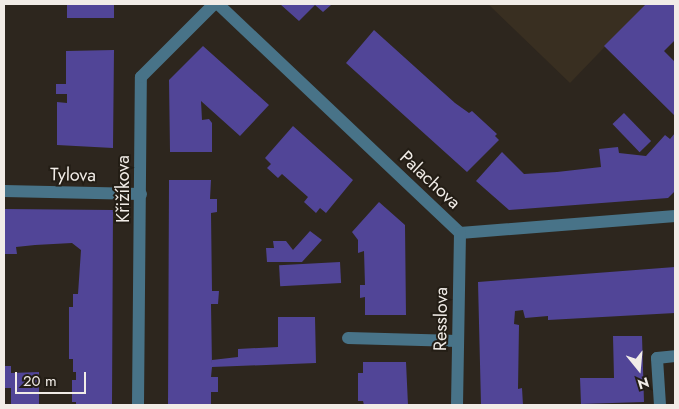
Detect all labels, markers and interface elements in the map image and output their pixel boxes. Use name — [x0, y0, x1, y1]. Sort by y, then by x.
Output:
street label: Palachova — [395, 147, 465, 213]
street label: Křižíkova — [112, 155, 134, 223]
street label: Tylova — [50, 164, 96, 186]
street label: Resslova — [430, 287, 452, 351]
north arrow — [614, 344, 664, 394]
scale bar — [18, 362, 89, 394]
text: 20 m — [23, 370, 57, 392]
text: N — [635, 372, 652, 395]

